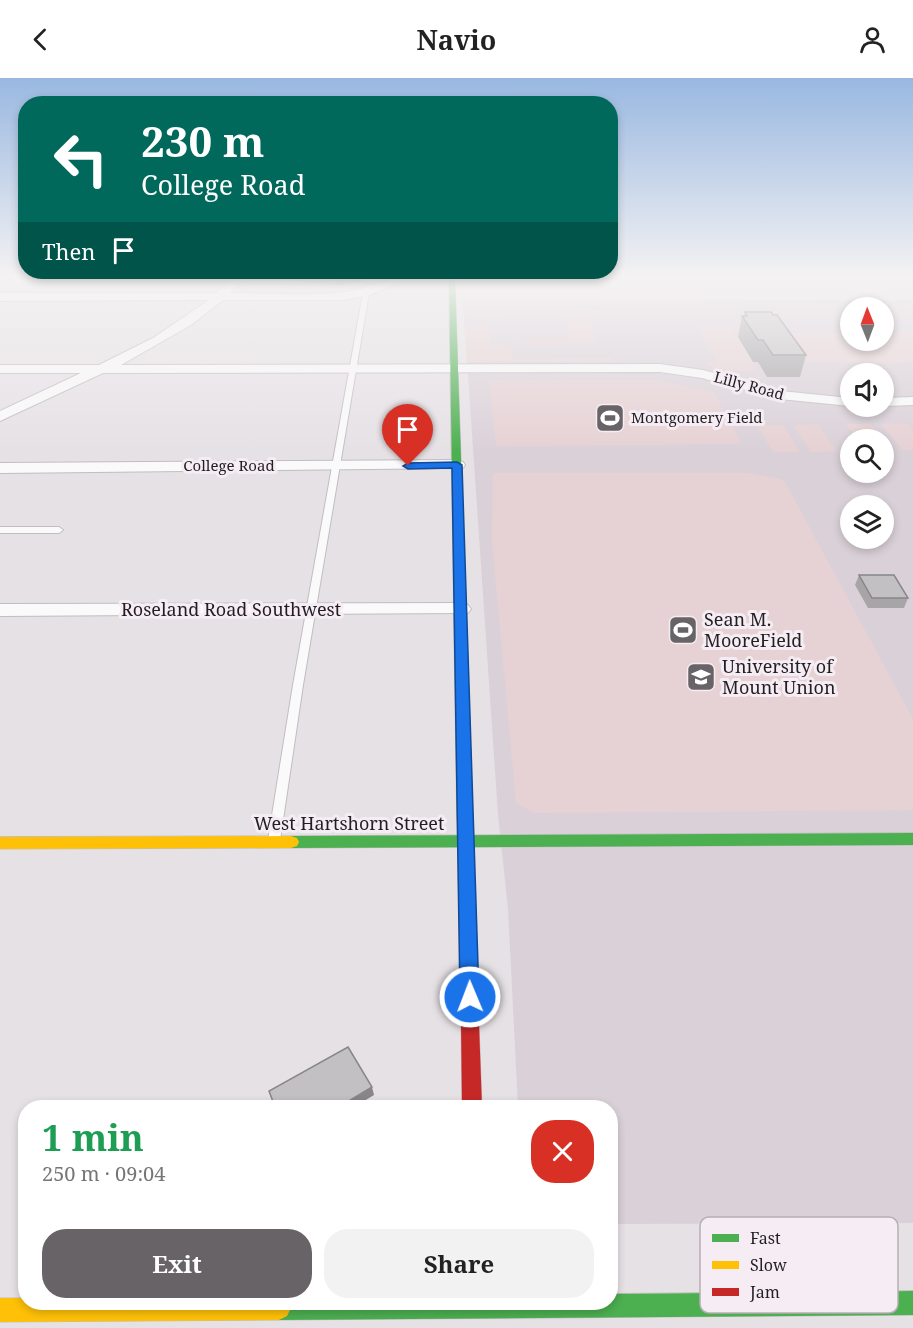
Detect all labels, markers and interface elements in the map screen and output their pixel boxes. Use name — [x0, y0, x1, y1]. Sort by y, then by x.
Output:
text: Navio — [417, 21, 496, 58]
icon: back — [24, 23, 57, 56]
icon: person — [856, 23, 889, 56]
text: 230 m — [141, 112, 265, 169]
icon: left — [42, 120, 120, 198]
text: College Road — [141, 166, 305, 203]
icon: arrive — [107, 234, 140, 267]
text: Then — [42, 236, 95, 266]
north arrow — [840, 297, 894, 351]
map controls — [840, 297, 894, 549]
button: sound — [840, 363, 894, 417]
street label: Lilly Road — [712, 366, 787, 404]
sports icon: Montgomery Field — [594, 402, 626, 434]
pin — [382, 404, 433, 466]
place label: Montgomery Field — [631, 407, 763, 427]
icon: arrive — [391, 413, 424, 446]
button: search — [840, 429, 894, 483]
street label: College Road — [183, 455, 275, 475]
button: layers — [840, 495, 894, 549]
street label: Roseland Road Southwest — [121, 597, 341, 621]
place label: Sean M. MooreField — [704, 607, 802, 652]
sports icon: Sean M. MooreField — [667, 614, 699, 646]
place label: University of Mount Union — [722, 654, 836, 699]
school or university icon: University of Mount Union — [685, 661, 717, 693]
street label: West Hartshorn Street — [254, 811, 444, 835]
position arrow — [438, 965, 502, 1029]
text: 1 min — [42, 1113, 144, 1162]
button: close — [531, 1120, 594, 1183]
text: 250 m · 09:04 — [42, 1160, 165, 1187]
legend — [700, 1217, 898, 1313]
text: Fast — [750, 1227, 781, 1249]
button: Exit — [42, 1229, 312, 1298]
button: Share — [324, 1229, 594, 1298]
text: Slow — [750, 1254, 787, 1276]
text: Jam — [749, 1281, 780, 1303]

